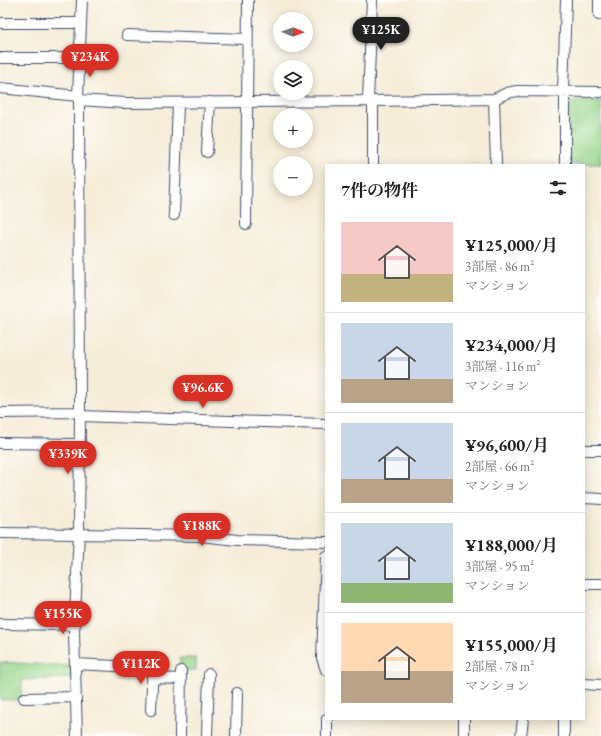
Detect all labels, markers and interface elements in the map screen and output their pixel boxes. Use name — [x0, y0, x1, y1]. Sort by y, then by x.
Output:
north arrow — [273, 12, 313, 52]
map controls — [273, 12, 313, 196]
pin: ¥125K — [353, 17, 409, 51]
text: ¥125K — [361, 21, 401, 38]
pin: ¥234K — [62, 44, 118, 78]
text: ¥234K — [70, 48, 110, 65]
button: layers — [273, 60, 313, 100]
button: + — [273, 108, 313, 148]
button: − — [273, 156, 313, 196]
icon: filters — [547, 177, 569, 199]
text: 7件の物件 — [341, 179, 418, 201]
text: ¥125,000/月 — [465, 234, 558, 256]
icon: home — [373, 238, 421, 286]
text: 3部屋 · 86 m² — [465, 258, 534, 275]
text: マンション — [465, 277, 529, 294]
text: ¥234,000/月 — [465, 334, 558, 356]
icon: home — [373, 339, 421, 387]
text: 3部屋 · 116 m² — [465, 358, 540, 375]
pin: ¥96.6K — [170, 375, 236, 409]
text: マンション — [465, 377, 529, 394]
text: ¥96.6K — [182, 379, 224, 396]
text: ¥96,600/月 — [465, 434, 549, 456]
icon: home — [373, 439, 421, 487]
pin: ¥339K — [40, 441, 96, 475]
text: ¥339K — [48, 445, 88, 462]
text: 2部屋 · 66 m² — [465, 458, 534, 475]
text: マンション — [465, 477, 529, 494]
pin: ¥188K — [174, 513, 230, 547]
text: ¥188K — [182, 517, 222, 534]
text: ¥188,000/月 — [465, 534, 558, 556]
icon: home — [373, 539, 421, 587]
text: 3部屋 · 95 m² — [465, 558, 534, 575]
text: マンション — [465, 577, 529, 594]
pin: ¥155K — [35, 601, 91, 635]
text: ¥155K — [43, 605, 83, 622]
text: ¥155,000/月 — [465, 634, 558, 656]
icon: home — [373, 639, 421, 687]
pin: ¥112K — [113, 651, 169, 685]
text: ¥112K — [121, 655, 161, 672]
text: 2部屋 · 78 m² — [465, 658, 534, 675]
text: マンション — [465, 677, 529, 694]

